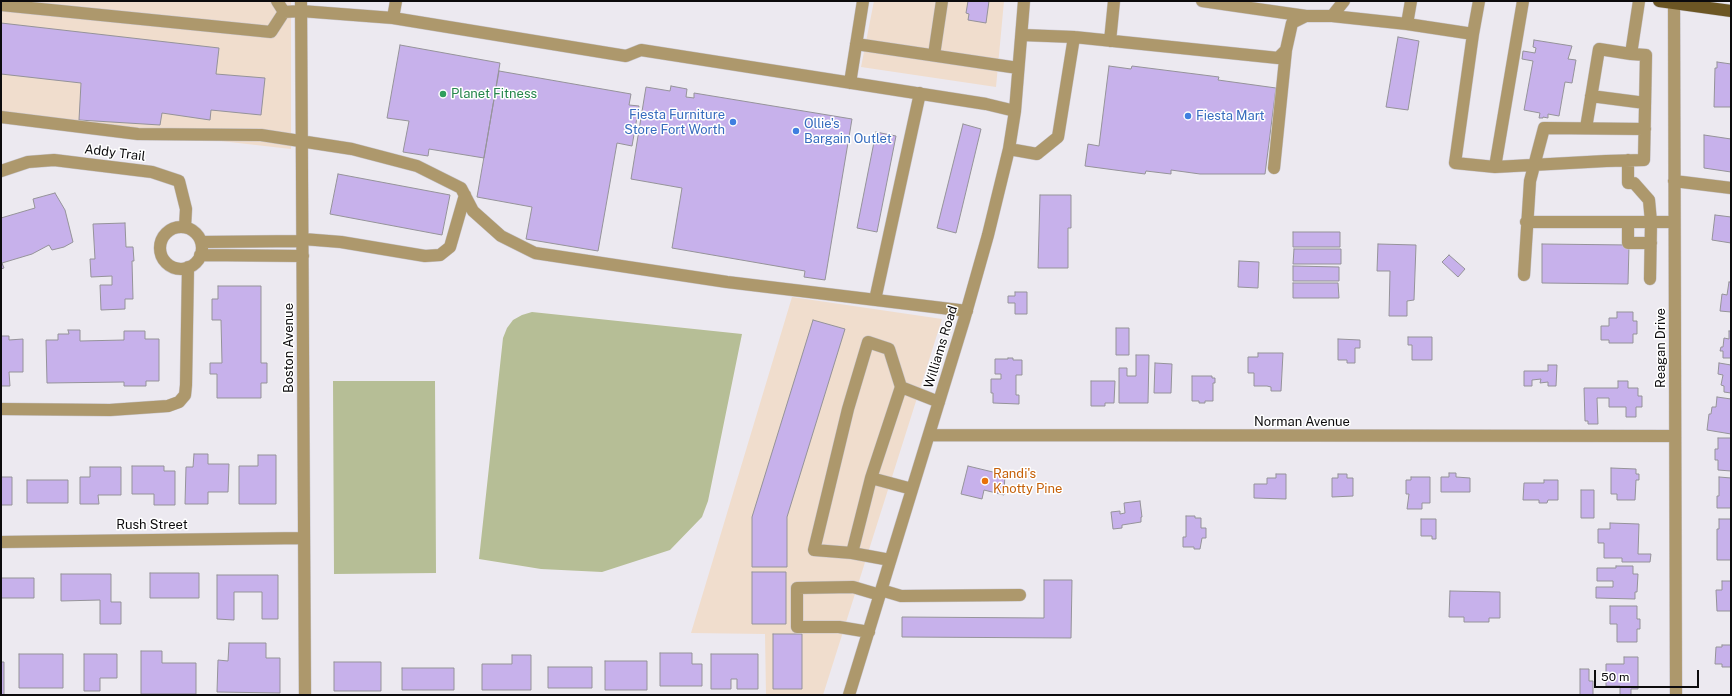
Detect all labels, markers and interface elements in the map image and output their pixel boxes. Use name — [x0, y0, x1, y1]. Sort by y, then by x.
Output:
place label: Planet Fitness — [451, 86, 537, 102]
marker: Planet Fitness — [438, 89, 448, 99]
place label: Fiesta Furniture Store Fort Worth — [624, 107, 725, 138]
place label: Fiesta Mart — [1196, 108, 1265, 124]
marker: Fiesta Mart — [1183, 111, 1193, 121]
place label: Ollie's Bargain Outlet — [804, 116, 892, 147]
marker: Fiesta Furniture Store Fort Worth — [728, 117, 738, 127]
marker: Ollie's Bargain Outlet — [791, 126, 801, 136]
street label: Addy Trail — [84, 142, 146, 164]
street label: Boston Avenue — [281, 303, 297, 393]
street label: Williams Road — [921, 304, 961, 390]
street label: Reagan Drive — [1653, 308, 1669, 388]
street label: Norman Avenue — [1254, 414, 1350, 430]
place label: Randi's Knotty Pine — [993, 466, 1062, 497]
marker: Randi's Knotty Pine — [980, 476, 990, 486]
street label: Rush Street — [116, 517, 188, 533]
scale bar — [1596, 662, 1701, 688]
text: 50 m — [1601, 670, 1629, 684]

